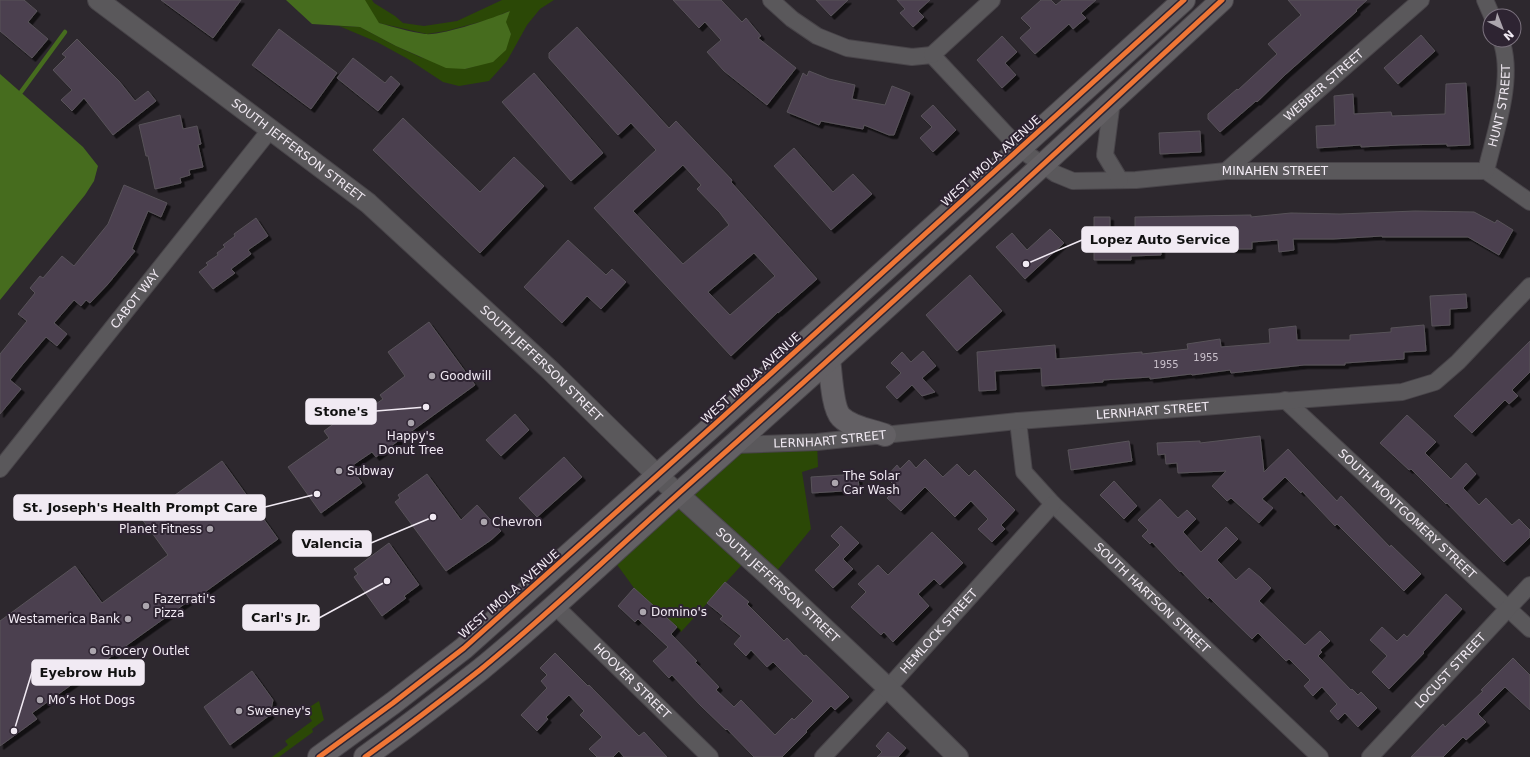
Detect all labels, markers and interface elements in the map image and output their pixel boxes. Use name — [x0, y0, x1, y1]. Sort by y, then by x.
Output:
north arrow — [1482, 8, 1522, 48]
text: N — [1501, 27, 1516, 43]
street label: WEBBER STREET — [1281, 46, 1367, 124]
street label: HUNT STREET — [1485, 63, 1513, 149]
street label: SOUTH JEFFERSON STREET — [229, 96, 368, 205]
street label: WEST IMOLA AVENUE — [938, 113, 1044, 209]
street label: MINAHEN STREET — [1222, 164, 1329, 178]
callout: Lopez Auto Service — [1082, 227, 1238, 252]
text: Lopez Auto Service — [1090, 232, 1230, 247]
street label: CABOT WAY — [108, 267, 163, 331]
street label: SOUTH JEFFERSON STREET — [477, 303, 606, 425]
street label: WEST IMOLA AVENUE — [698, 330, 804, 426]
house number: 1955 — [1193, 352, 1219, 363]
house number: 1955 — [1153, 359, 1179, 370]
place label: Goodwill — [440, 369, 491, 383]
marker: Goodwill — [427, 371, 437, 381]
callout: Stone's — [306, 399, 376, 424]
street label: LERNHART STREET — [1095, 400, 1210, 422]
text: Stone's — [314, 404, 368, 419]
marker: Happy's Donut Tree — [406, 418, 416, 428]
street label: LERNHART STREET — [773, 428, 888, 451]
place label: Happy's Donut Tree — [378, 429, 444, 457]
street label: SOUTH MONTGOMERY STREET — [1335, 446, 1479, 582]
place label: Subway — [347, 464, 394, 478]
marker: Subway — [334, 466, 344, 476]
place label: The Solar Car Wash — [842, 469, 900, 497]
marker: The Solar Car Wash — [830, 478, 840, 488]
callout: St. Joseph's Health Prompt Care — [14, 495, 265, 520]
text: St. Joseph's Health Prompt Care — [22, 500, 258, 515]
place label: Chevron — [492, 515, 542, 529]
marker: Chevron — [479, 517, 489, 527]
place label: Planet Fitness — [119, 522, 202, 536]
marker: Planet Fitness — [205, 524, 215, 534]
street label: SOUTH JEFFERSON STREET — [713, 525, 843, 646]
callout: Valencia — [293, 531, 371, 556]
text: Valencia — [301, 536, 363, 551]
street label: SOUTH HARTSON STREET — [1091, 540, 1213, 656]
street label: WEST IMOLA AVENUE — [456, 546, 562, 642]
street label: HEMLOCK STREET — [897, 586, 981, 676]
place label: Fazerrati's Pizza — [154, 592, 215, 620]
marker: Fazerrati's Pizza — [141, 601, 151, 611]
callout: Carl's Jr. — [243, 605, 319, 630]
place label: Domino's — [651, 605, 707, 619]
marker: Domino's — [638, 607, 648, 617]
text: Carl's Jr. — [251, 610, 311, 625]
place label: Westamerica Bank — [8, 612, 120, 626]
marker: Westamerica Bank — [123, 614, 133, 624]
street label: LOCUST STREET — [1412, 630, 1489, 711]
street label: HOOVER STREET — [591, 641, 674, 722]
place label: Grocery Outlet — [101, 644, 190, 658]
marker: Grocery Outlet — [88, 646, 98, 656]
callout: Eyebrow Hub — [32, 660, 144, 685]
text: Eyebrow Hub — [40, 665, 136, 680]
place label: Mo’s Hot Dogs — [48, 693, 135, 707]
marker: Mo’s Hot Dogs — [35, 695, 45, 705]
place label: Sweeney's — [247, 704, 311, 718]
marker: Sweeney's — [234, 706, 244, 716]

